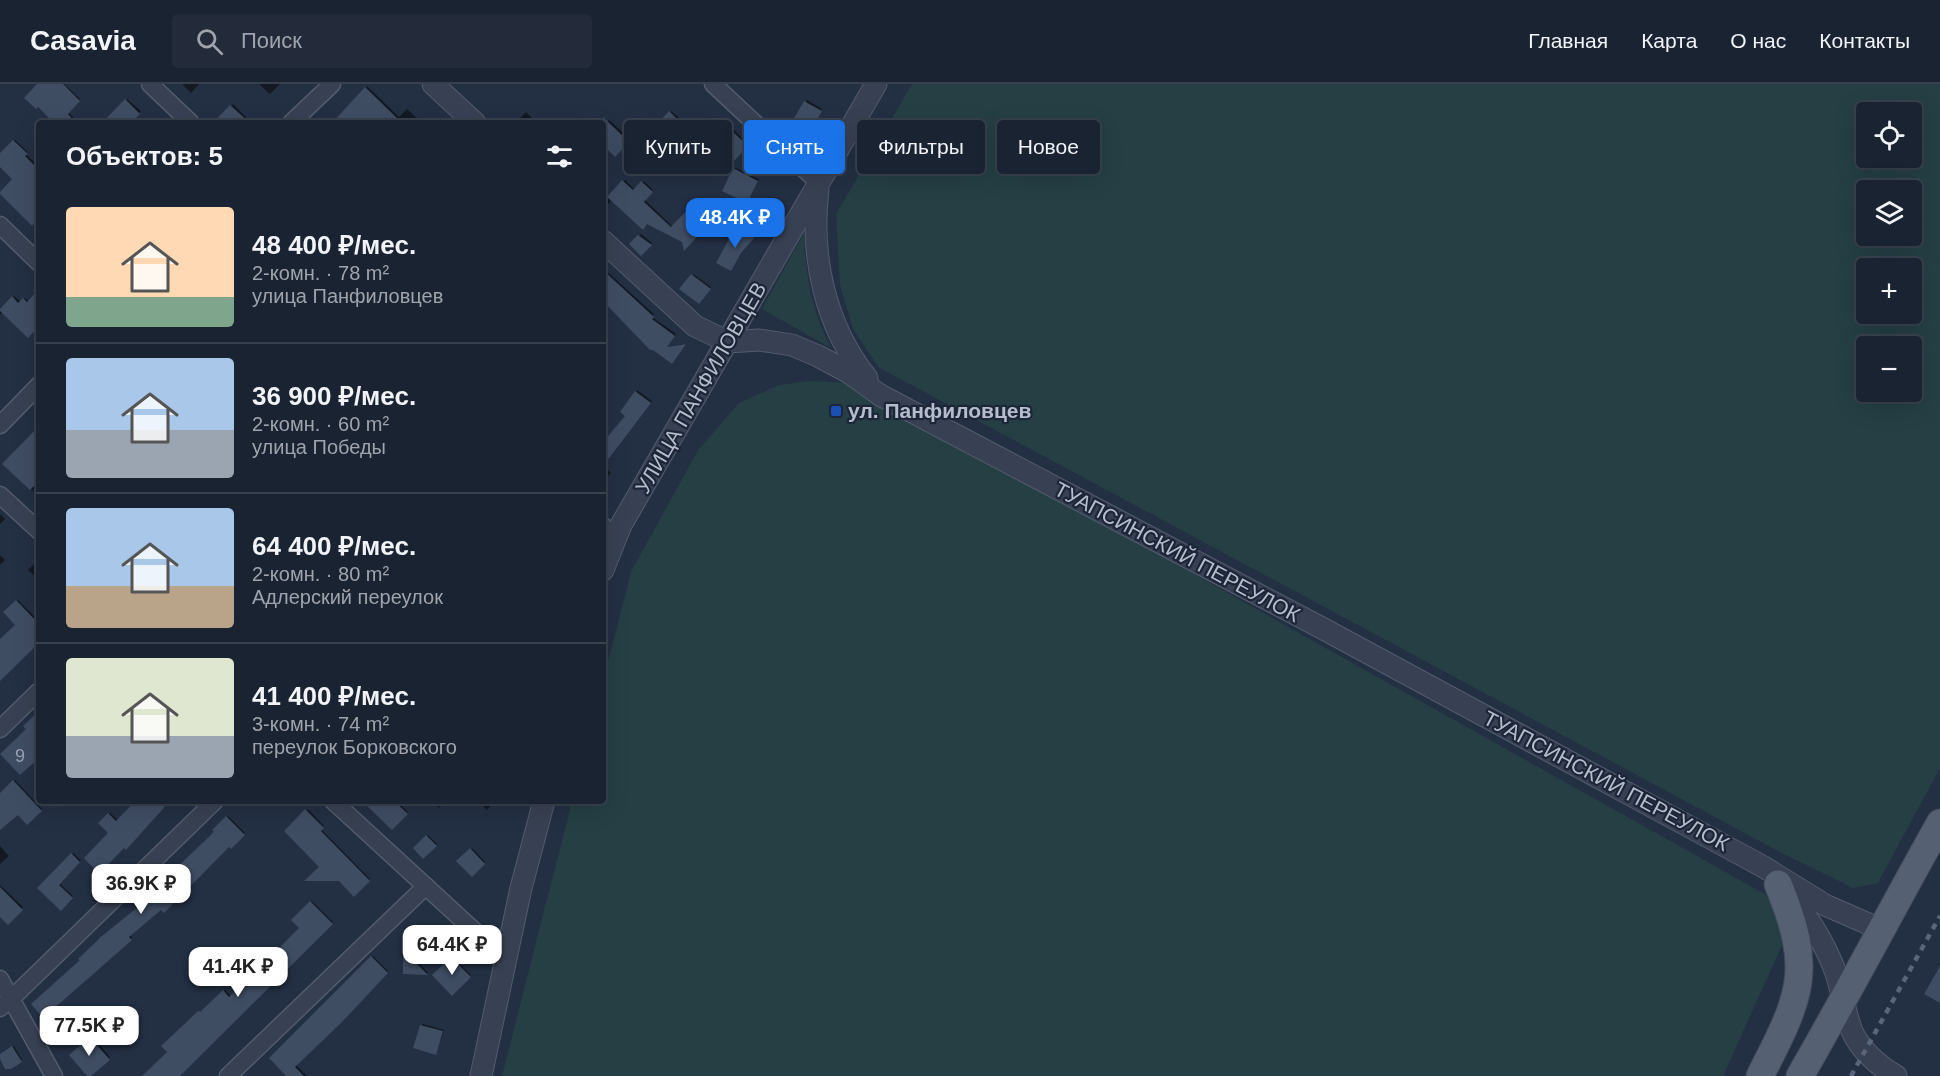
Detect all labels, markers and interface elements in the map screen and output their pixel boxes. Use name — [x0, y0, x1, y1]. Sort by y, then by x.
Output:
search box — [172, 14, 592, 68]
text: Casavia — [30, 25, 136, 56]
icon: search — [193, 25, 226, 58]
text: Поиск — [241, 28, 302, 53]
text: Главная — [1528, 29, 1608, 52]
text: Карта — [1641, 29, 1697, 52]
text: О нас — [1730, 29, 1786, 52]
text: Контакты — [1819, 29, 1910, 52]
map controls — [1856, 102, 1922, 402]
button: locate — [1856, 102, 1922, 168]
chip: Купить — [624, 120, 732, 174]
chip: Снять — [744, 120, 845, 174]
chip: Фильтры — [857, 120, 985, 174]
chip: Новое — [997, 120, 1100, 174]
icon: filters — [543, 140, 576, 173]
text: Объектов: 5 — [66, 141, 223, 171]
button: layers — [1856, 180, 1922, 246]
pin: 48.4K ₽ — [680, 198, 790, 249]
text: 48.4K ₽ — [700, 206, 770, 228]
text: 48 400 ₽/мес. — [252, 230, 416, 260]
icon: home — [114, 231, 186, 303]
button: + — [1856, 258, 1922, 324]
text: 2-комн. · 78 m² — [252, 262, 389, 284]
street label: УЛИЦА ПАНФИЛОВЦЕВ — [631, 278, 770, 497]
text: улица Панфиловцев — [252, 285, 443, 307]
button: − — [1856, 336, 1922, 402]
text: 36 900 ₽/мес. — [252, 381, 416, 411]
icon: home — [114, 382, 186, 454]
place label: ул. Панфиловцев — [848, 399, 1032, 422]
marker: ул. Панфиловцев — [829, 404, 843, 418]
text: 2-комн. · 60 m² — [252, 413, 389, 435]
text: улица Победы — [252, 436, 386, 458]
street label: ТУАПСИНСКИЙ ПЕРЕУЛОК — [1051, 477, 1305, 627]
text: 64 400 ₽/мес. — [252, 531, 416, 561]
icon: home — [114, 532, 186, 604]
text: 2-комн. · 80 m² — [252, 563, 389, 585]
text: Адлерский переулок — [252, 586, 443, 608]
text: 41 400 ₽/мес. — [252, 681, 416, 711]
icon: home — [114, 682, 186, 754]
street label: ТУАПСИНСКИЙ ПЕРЕУЛОК — [1480, 706, 1734, 856]
text: 3-комн. · 74 m² — [252, 713, 389, 735]
text: переулок Борковского — [252, 736, 457, 758]
house number: 9 — [15, 746, 25, 766]
pin: 36.9K ₽ — [86, 864, 196, 915]
text: 36.9K ₽ — [106, 872, 176, 894]
pin: 64.4K ₽ — [397, 925, 507, 976]
text: 64.4K ₽ — [417, 933, 487, 955]
pin: 41.4K ₽ — [183, 947, 293, 998]
text: 41.4K ₽ — [203, 955, 273, 977]
pin: 77.5K ₽ — [34, 1006, 144, 1057]
text: 77.5K ₽ — [54, 1014, 124, 1036]

